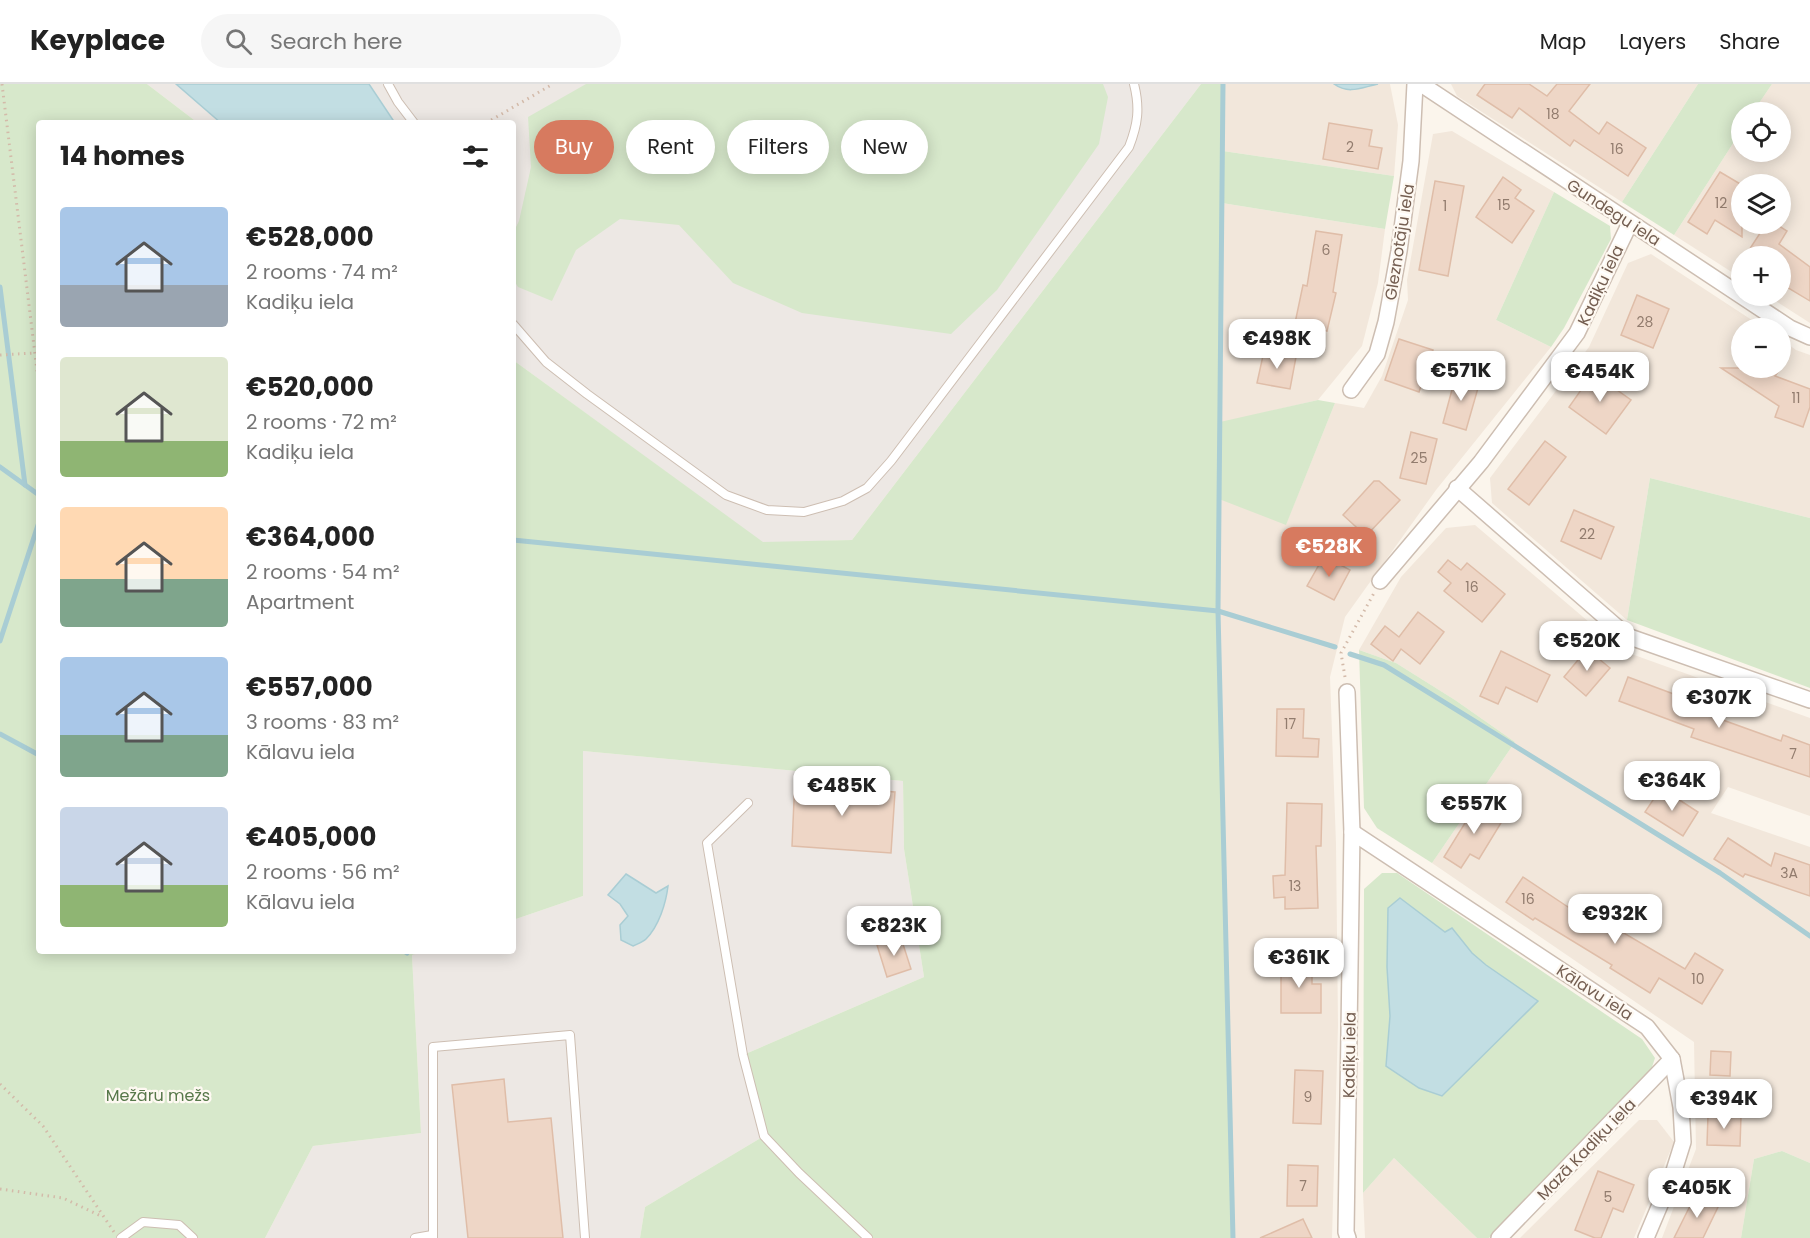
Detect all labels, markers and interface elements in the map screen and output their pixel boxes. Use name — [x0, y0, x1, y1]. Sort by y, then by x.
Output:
search box — [201, 14, 621, 68]
text: Keyplace — [30, 21, 165, 60]
icon: search — [222, 25, 255, 58]
text: Search here — [270, 26, 402, 57]
text: Map — [1540, 27, 1586, 56]
text: Layers — [1619, 27, 1686, 56]
text: Share — [1719, 27, 1780, 56]
map controls — [1731, 102, 1791, 378]
button: locate — [1731, 102, 1791, 162]
house number: 18 — [1546, 104, 1560, 124]
chip: Buy — [534, 120, 614, 174]
chip: Rent — [626, 120, 715, 174]
chip: Filters — [727, 120, 829, 174]
chip: New — [841, 120, 928, 174]
house number: 2 — [1346, 137, 1354, 157]
text: 14 homes — [60, 138, 185, 174]
house number: 16 — [1610, 139, 1624, 159]
icon: filters — [459, 140, 492, 173]
street label: Gundegu iela — [1562, 173, 1665, 251]
button: layers — [1731, 174, 1791, 234]
street label: Gleznotāju iela — [1379, 182, 1420, 302]
house number: 12 — [1715, 193, 1727, 213]
house number: 15 — [1497, 195, 1511, 215]
house number: 1 — [1443, 196, 1447, 216]
text: €528,000 — [246, 219, 374, 255]
icon: home — [108, 231, 180, 303]
house number: 6 — [1322, 240, 1331, 260]
street label: Kadiķu iela — [1572, 241, 1629, 329]
button: + — [1731, 246, 1791, 306]
text: 2 rooms · 74 m² — [246, 258, 398, 286]
text: Kadiķu iela — [246, 288, 354, 316]
house number: 28 — [1637, 312, 1654, 332]
button: − — [1731, 318, 1791, 378]
pin: €498K — [1235, 319, 1319, 370]
text: €498K — [1243, 324, 1311, 352]
pin: €571K — [1419, 351, 1503, 402]
pin: €454K — [1558, 352, 1642, 403]
text: €571K — [1430, 356, 1492, 384]
text: €454K — [1565, 357, 1635, 385]
text: €520,000 — [246, 369, 374, 405]
icon: home — [108, 381, 180, 453]
house number: 11 — [1792, 388, 1800, 408]
text: 2 rooms · 72 m² — [246, 408, 397, 436]
text: Kadiķu iela — [246, 438, 354, 466]
house number: 25 — [1411, 448, 1427, 468]
text: €364,000 — [246, 519, 375, 555]
house number: 22 — [1579, 524, 1595, 544]
pin: €528K — [1287, 527, 1371, 578]
icon: home — [108, 531, 180, 603]
text: €528K — [1295, 532, 1363, 560]
text: 2 rooms · 54 m² — [246, 558, 400, 586]
house number: 16 — [1465, 577, 1479, 597]
text: Apartment — [246, 588, 354, 616]
pin: €520K — [1545, 621, 1629, 672]
text: €520K — [1553, 626, 1621, 654]
text: €557,000 — [246, 669, 373, 705]
pin: €307K — [1677, 678, 1761, 729]
icon: home — [108, 681, 180, 753]
text: €307K — [1686, 683, 1752, 711]
text: 3 rooms · 83 m² — [246, 708, 399, 736]
house number: 17 — [1284, 714, 1296, 734]
text: Kālavu iela — [246, 738, 355, 766]
house number: 7 — [1789, 744, 1797, 764]
pin: €364K — [1630, 761, 1714, 812]
pin: €485K — [800, 766, 884, 817]
text: €364K — [1638, 766, 1706, 794]
text: €485K — [807, 771, 877, 799]
pin: €557K — [1432, 784, 1516, 835]
text: €557K — [1441, 789, 1507, 817]
text: €405,000 — [246, 819, 376, 855]
icon: home — [108, 831, 180, 903]
text: 2 rooms · 56 m² — [246, 858, 400, 886]
house number: 3A — [1780, 863, 1798, 883]
house number: 13 — [1289, 876, 1301, 896]
text: Kālavu iela — [246, 888, 355, 916]
house number: 16 — [1521, 889, 1535, 909]
pin: €932K — [1573, 894, 1657, 945]
text: €932K — [1582, 899, 1648, 927]
pin: €823K — [852, 906, 936, 957]
text: €823K — [861, 911, 927, 939]
pin: €361K — [1257, 938, 1341, 989]
text: €361K — [1268, 943, 1330, 971]
street label: Kālavu iela — [1552, 959, 1638, 1026]
house number: 10 — [1691, 969, 1705, 989]
street label: Kadiķu iela — [1337, 1012, 1362, 1098]
pin: €394K — [1682, 1079, 1766, 1130]
park label: Mežāru mežs — [106, 1084, 210, 1107]
text: €394K — [1690, 1084, 1758, 1112]
house number: 9 — [1304, 1087, 1312, 1107]
street label: Mazā Kadiķu iela — [1532, 1093, 1641, 1205]
pin: €405K — [1655, 1168, 1739, 1219]
text: €405K — [1662, 1173, 1732, 1201]
house number: 7 — [1299, 1176, 1307, 1196]
house number: 5 — [1604, 1187, 1612, 1207]

